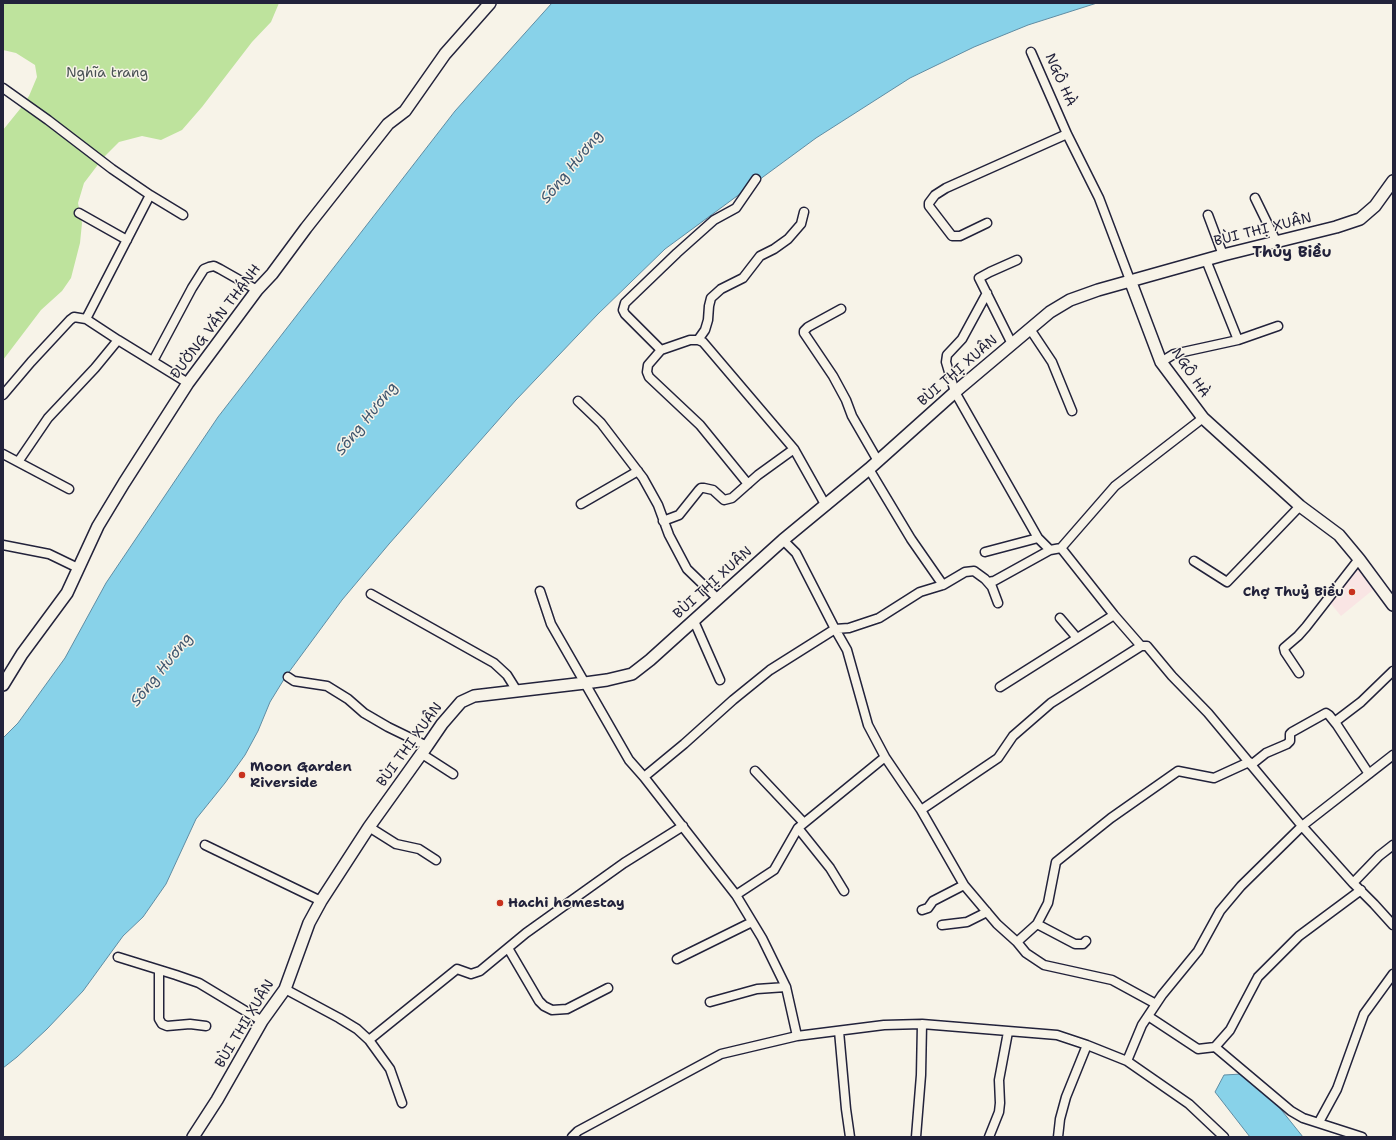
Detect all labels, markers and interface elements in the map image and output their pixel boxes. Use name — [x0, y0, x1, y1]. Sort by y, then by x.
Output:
street label: NGÔ HÀ — [1041, 51, 1079, 109]
park label: Nghĩa trang — [66, 65, 148, 81]
water label: Sông Hương — [537, 127, 607, 207]
street label: BÙI THỊ XUÂN — [1212, 210, 1314, 250]
district label: Thủy Biều — [1252, 243, 1332, 263]
street label: ĐƯỜNG VĂN THÁNH — [167, 261, 265, 383]
street label: BÙI THỊ XUÂN — [915, 332, 1001, 410]
street label: NGÔ HÀ — [1167, 345, 1213, 401]
water label: Sông Hương — [332, 379, 402, 459]
street label: BÙI THỊ XUÂN — [670, 543, 756, 623]
place label: Chợ Thuỷ Biều — [1243, 584, 1344, 600]
marker: Chợ Thuỷ Biều — [1347, 587, 1357, 597]
water label: Sông Hương — [127, 630, 197, 710]
street label: BÙI THỊ XUÂN — [374, 700, 446, 790]
place label: Moon Garden Riverside — [250, 759, 352, 792]
marker: Moon Garden Riverside — [237, 770, 247, 780]
place label: Hachi homestay — [508, 895, 625, 911]
marker: Hachi homestay — [495, 898, 505, 908]
street label: BÙI THỊ XUÂN — [212, 977, 278, 1071]

